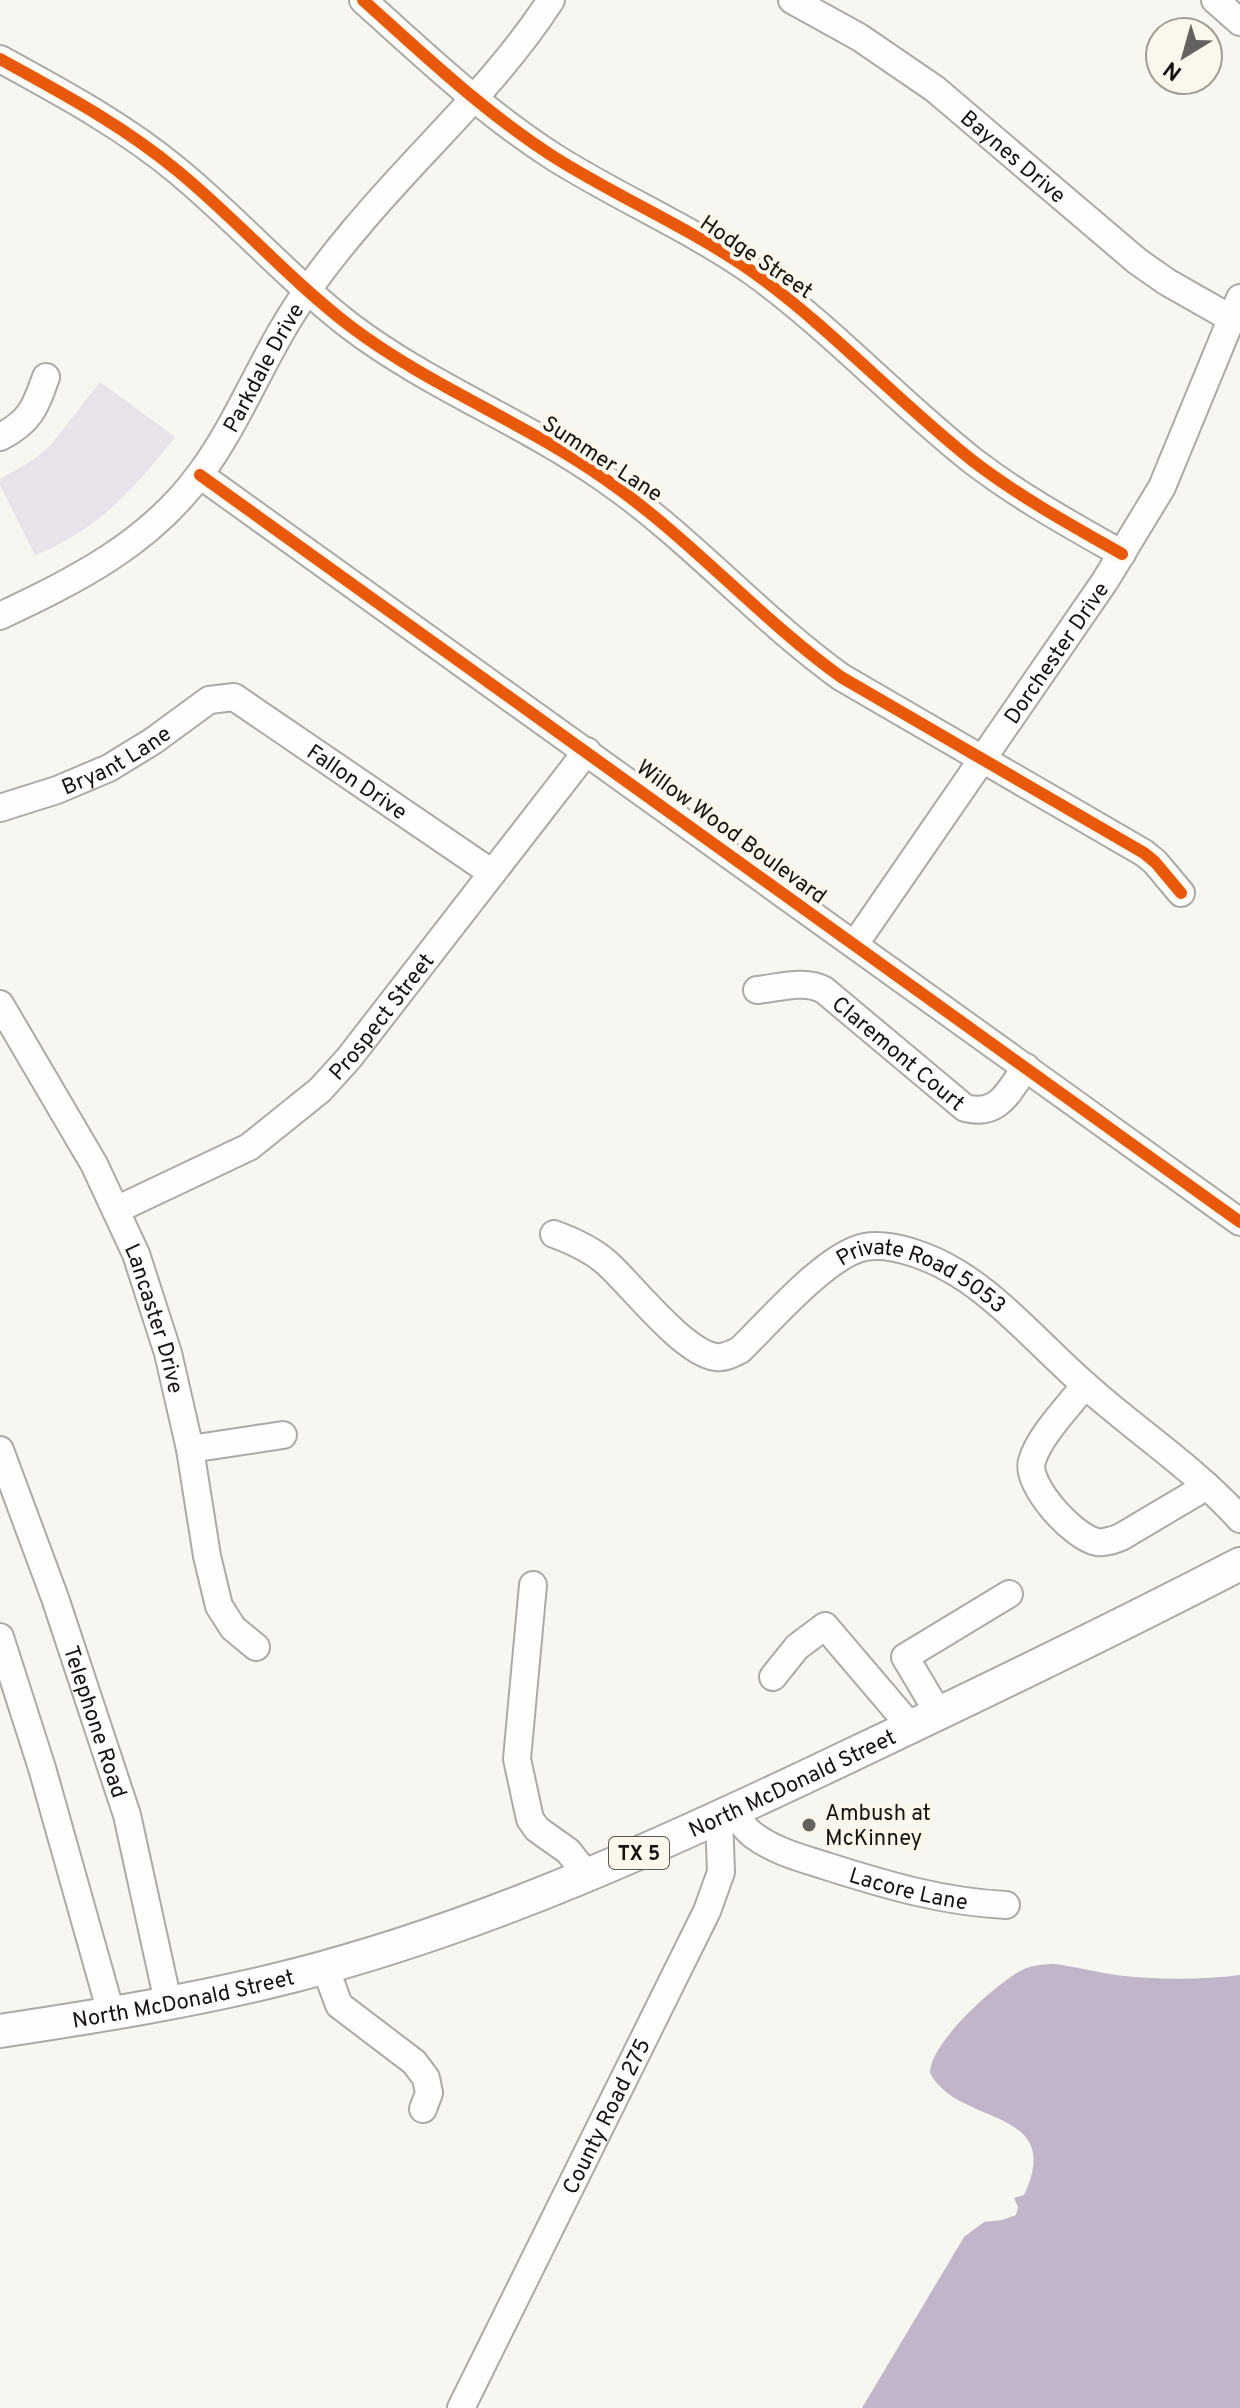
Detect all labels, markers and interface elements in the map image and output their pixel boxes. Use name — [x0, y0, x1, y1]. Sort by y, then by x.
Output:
north arrow — [1144, 16, 1224, 96]
text: N — [1159, 54, 1188, 86]
street label: Baynes Drive — [954, 105, 1070, 210]
street label: Hodge Street — [694, 210, 817, 306]
street label: Parkdale Drive — [219, 299, 311, 438]
street label: Summer Lane — [536, 411, 667, 509]
street label: Dorchester Drive — [1000, 578, 1116, 730]
street label: Bryant Lane — [58, 721, 177, 802]
street label: Fallon Drive — [301, 740, 411, 827]
street label: Willow Wood Boulevard — [630, 755, 831, 911]
street label: Prospect Street — [324, 949, 441, 1087]
street label: Claremont Court — [825, 991, 969, 1118]
street label: Private Road 5053 — [832, 1235, 1011, 1320]
street label: Lancaster Drive — [117, 1240, 188, 1396]
street label: Telephone Road — [56, 1643, 131, 1802]
street label: North McDonald Street — [685, 1725, 901, 1845]
place label: Ambush at McKinney — [825, 1801, 931, 1853]
marker: Ambush at McKinney — [800, 1816, 818, 1834]
road number: TX 5 — [609, 1837, 669, 1869]
street label: Lacore Lane — [845, 1863, 969, 1917]
street label: North McDonald Street — [70, 1965, 298, 2036]
street label: County Road 275 — [558, 2035, 658, 2199]

